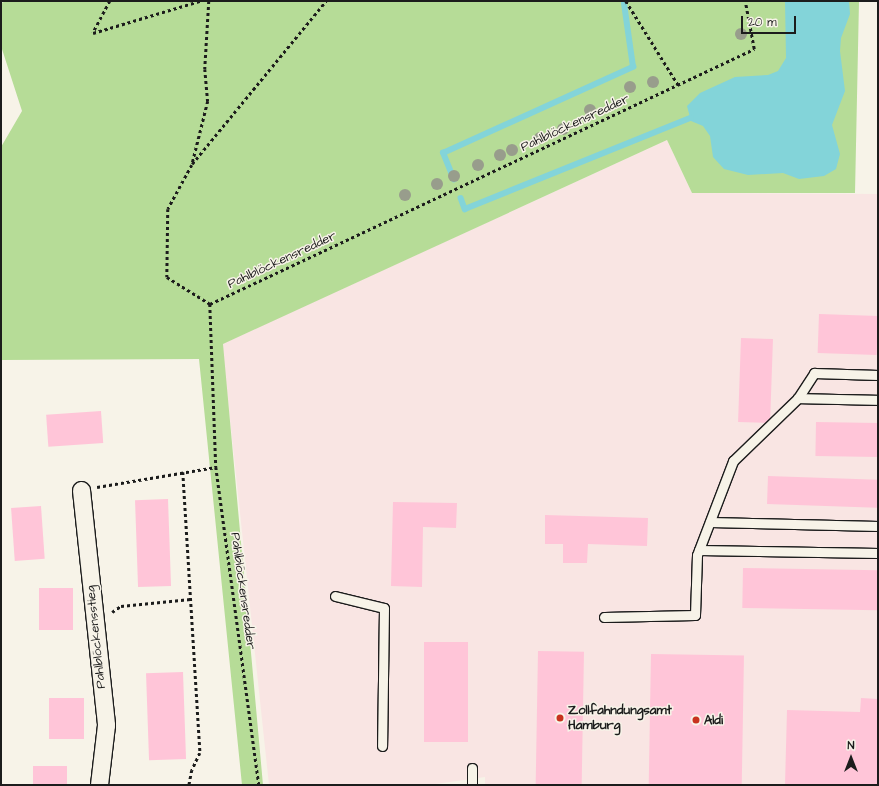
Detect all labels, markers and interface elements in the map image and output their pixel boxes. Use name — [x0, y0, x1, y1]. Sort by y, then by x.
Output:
scale bar — [743, 8, 798, 34]
text: 20 m — [748, 14, 777, 31]
street label: Pahlblöckensredder — [518, 91, 632, 155]
street label: Pahlblöckensredder — [225, 228, 339, 292]
street label: Pahlblöckensredder — [227, 531, 259, 651]
street label: Pahlblöckensstieg — [83, 585, 109, 689]
place label: Zollfahndungsamt Hamburg — [568, 703, 672, 734]
place label: Aldi — [704, 712, 723, 728]
marker: Zollfahndungsamt Hamburg — [555, 713, 565, 723]
marker: Aldi — [691, 715, 701, 725]
north arrow — [831, 738, 871, 778]
text: N — [848, 738, 854, 753]

